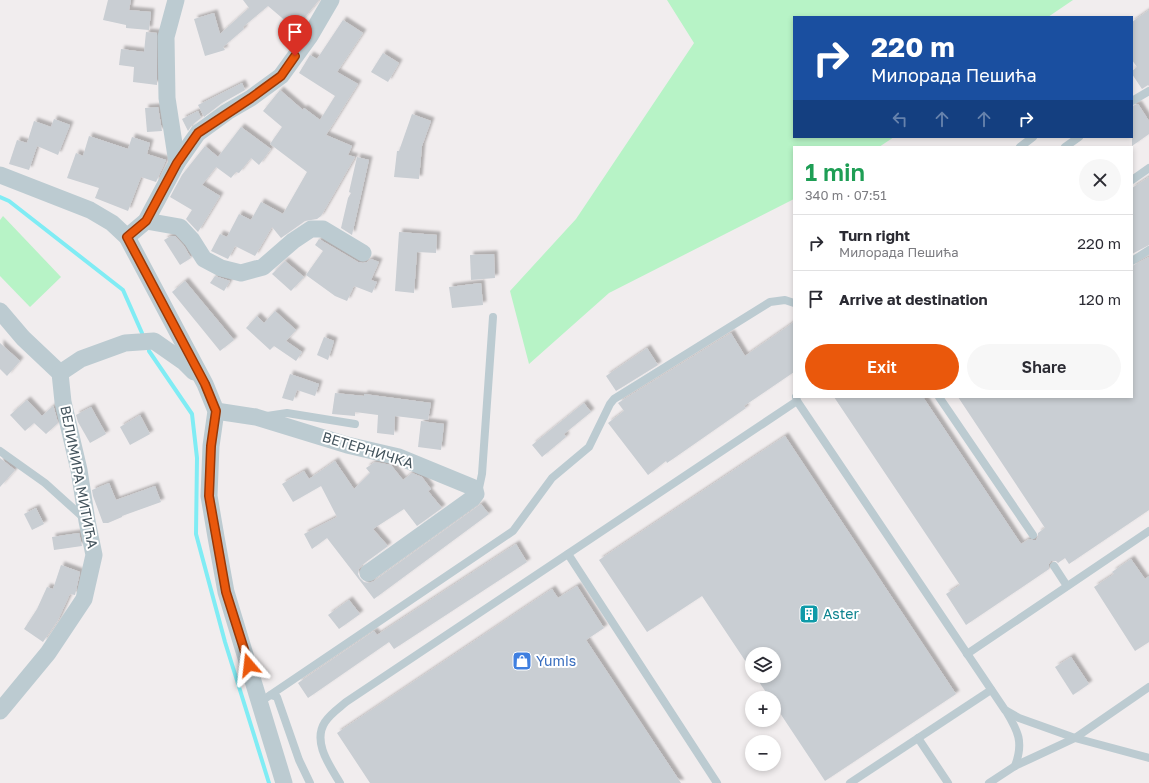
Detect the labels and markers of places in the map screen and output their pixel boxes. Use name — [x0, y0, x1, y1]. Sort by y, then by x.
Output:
pin — [278, 15, 312, 56]
building icon: Aster — [798, 603, 820, 625]
place label: Aster — [823, 605, 859, 622]
shop icon: Yumis — [511, 650, 533, 672]
place label: Yumis — [536, 652, 576, 669]

